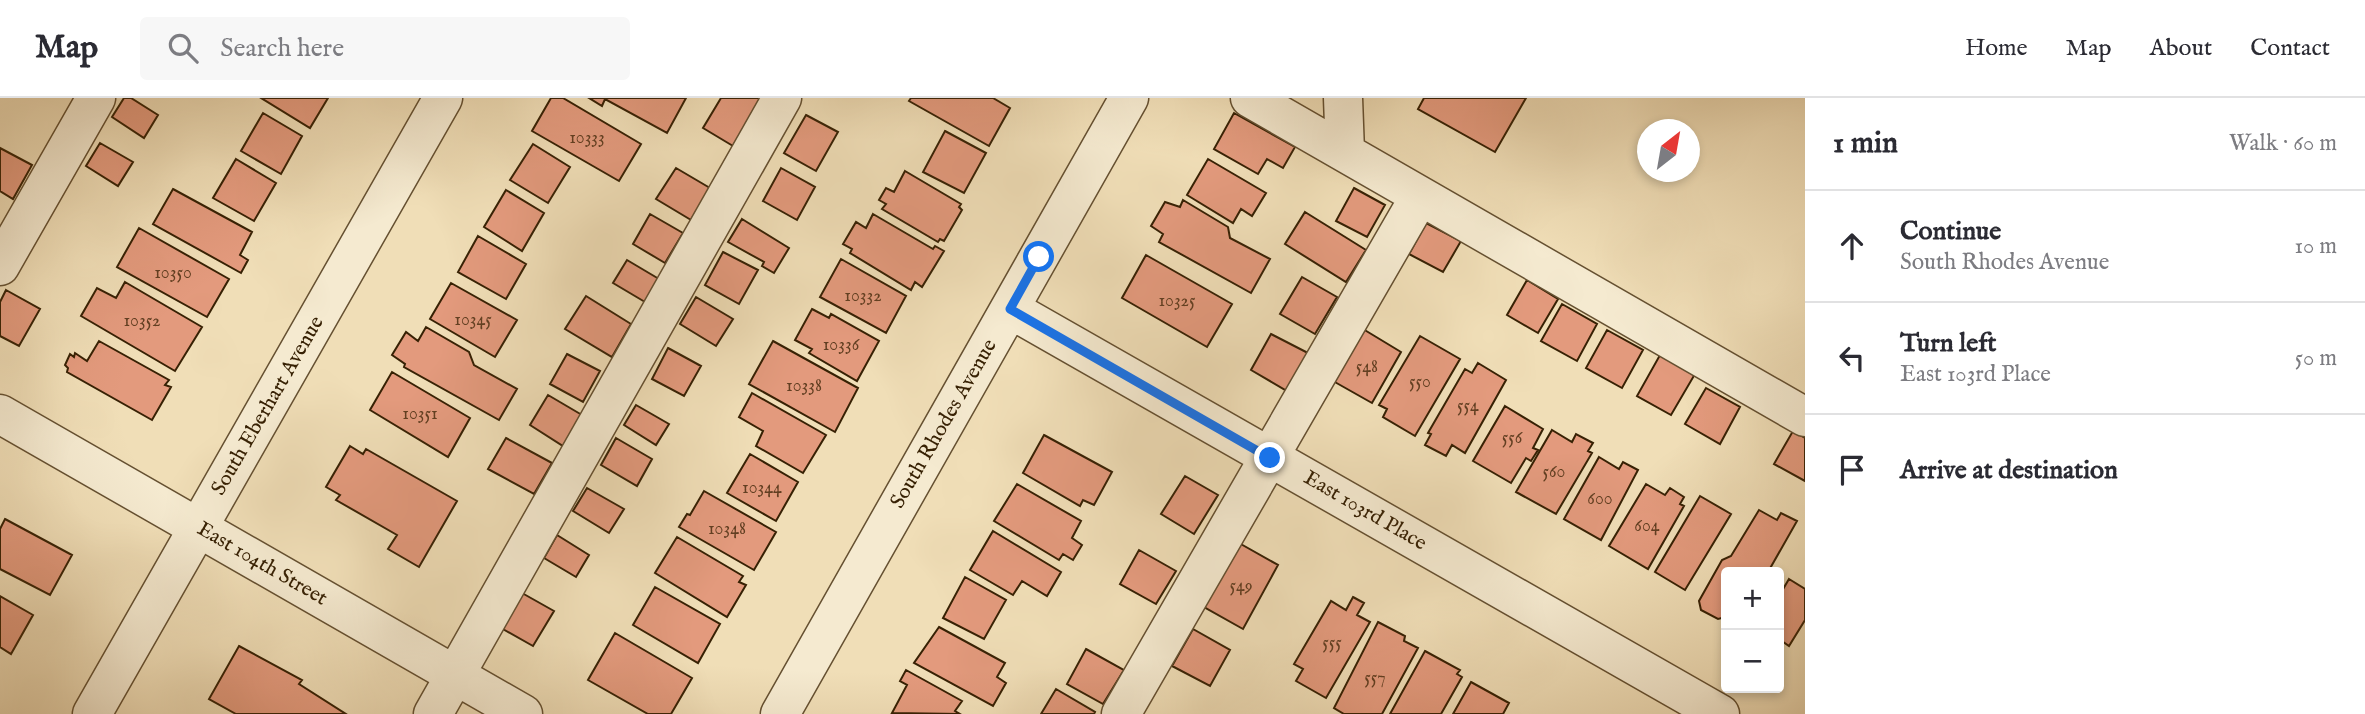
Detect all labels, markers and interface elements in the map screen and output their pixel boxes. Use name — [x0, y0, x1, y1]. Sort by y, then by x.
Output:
search box — [140, 17, 630, 80]
text: Map — [35, 27, 98, 69]
icon: search — [164, 29, 202, 67]
text: Search here — [220, 32, 344, 65]
text: Home — [1965, 33, 2028, 64]
text: Map — [2066, 33, 2112, 64]
text: About — [2150, 33, 2212, 64]
text: Contact — [2250, 33, 2330, 64]
north arrow — [1637, 119, 1700, 182]
text: 1 min — [1833, 125, 1898, 163]
house number: 10333 — [569, 127, 605, 150]
text: Walk · 60 m — [2229, 129, 2337, 158]
text: Continue — [1900, 215, 2001, 248]
icon: ahead — [1833, 227, 1871, 265]
text: 10 m — [2294, 232, 2337, 261]
route start — [1023, 241, 1054, 272]
text: South Rhodes Avenue — [1900, 248, 2109, 277]
house number: 10350 — [154, 262, 192, 285]
house number: 10332 — [844, 285, 882, 308]
house number: 10325 — [1158, 290, 1196, 313]
house number: 10345 — [454, 309, 492, 332]
house number: 10352 — [123, 310, 161, 333]
street label: South Eberhart Avenue — [206, 311, 331, 501]
text: Turn left — [1900, 327, 1997, 360]
house number: 10336 — [823, 334, 860, 357]
street label: South Rhodes Avenue — [885, 334, 1004, 514]
icon: left — [1833, 339, 1871, 377]
text: 50 m — [2295, 344, 2337, 373]
house number: 548 — [1356, 356, 1378, 379]
text: East 103rd Place — [1900, 360, 2051, 389]
house number: 550 — [1409, 371, 1431, 394]
house number: 10338 — [786, 375, 822, 398]
house number: 554 — [1457, 395, 1479, 418]
house number: 10351 — [402, 403, 438, 426]
house number: 556 — [1502, 427, 1523, 450]
route end — [1254, 442, 1285, 473]
icon: arrive — [1833, 451, 1871, 489]
text: Arrive at destination — [1900, 454, 2118, 487]
house number: 560 — [1543, 461, 1565, 484]
street label: East 103rd Place — [1299, 465, 1432, 557]
house number: 10344 — [742, 477, 782, 500]
house number: 600 — [1587, 488, 1613, 511]
house number: 604 — [1634, 515, 1660, 538]
street label: East 104th Street — [192, 516, 332, 612]
house number: 10348 — [708, 518, 746, 541]
map controls — [1721, 567, 1784, 693]
button: + — [1721, 567, 1784, 630]
house number: 549 — [1229, 575, 1253, 598]
button: − — [1721, 630, 1784, 693]
house number: 555 — [1322, 632, 1342, 655]
house number: 557 — [1364, 667, 1386, 690]

